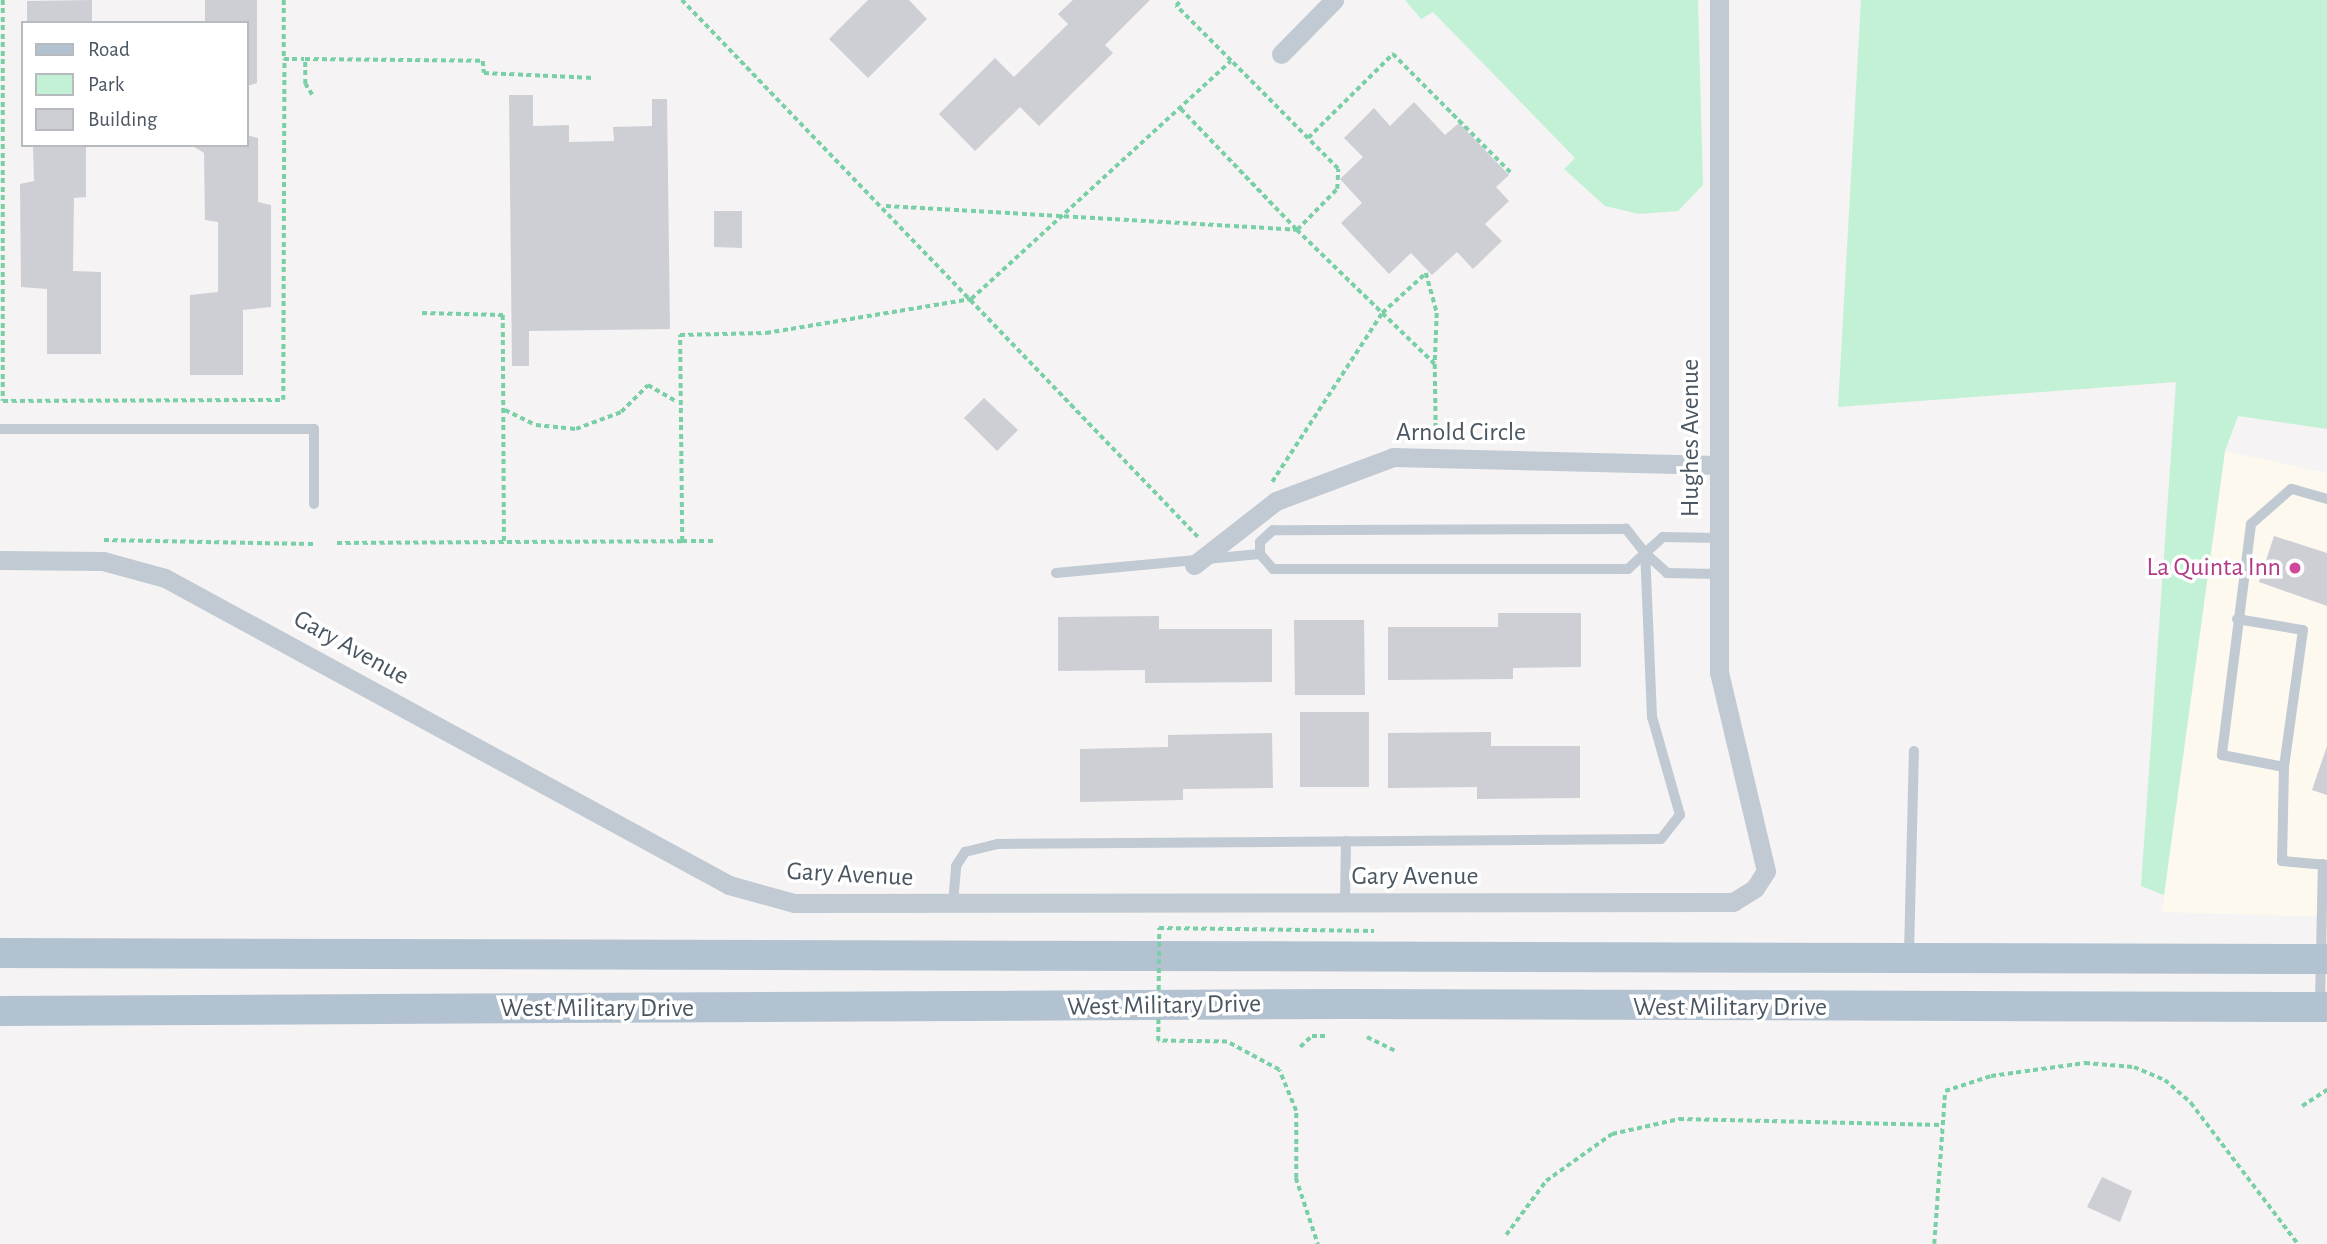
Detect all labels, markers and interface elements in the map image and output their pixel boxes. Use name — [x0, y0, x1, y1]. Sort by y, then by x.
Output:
legend — [21, 21, 248, 147]
text: Road — [88, 39, 130, 60]
text: Park — [88, 74, 124, 95]
text: Building — [88, 109, 157, 130]
street label: Hughes Avenue — [1675, 359, 1707, 517]
street label: Arnold Circle — [1396, 417, 1526, 449]
place label: La Quinta Inn — [2146, 552, 2281, 584]
marker: La Quinta Inn — [2287, 560, 2303, 576]
street label: Gary Avenue — [288, 604, 414, 692]
street label: Gary Avenue — [786, 856, 914, 894]
street label: Gary Avenue — [1352, 861, 1478, 893]
street label: West Military Drive — [1067, 989, 1261, 1023]
street label: West Military Drive — [1633, 992, 1827, 1024]
street label: West Military Drive — [500, 993, 694, 1025]

